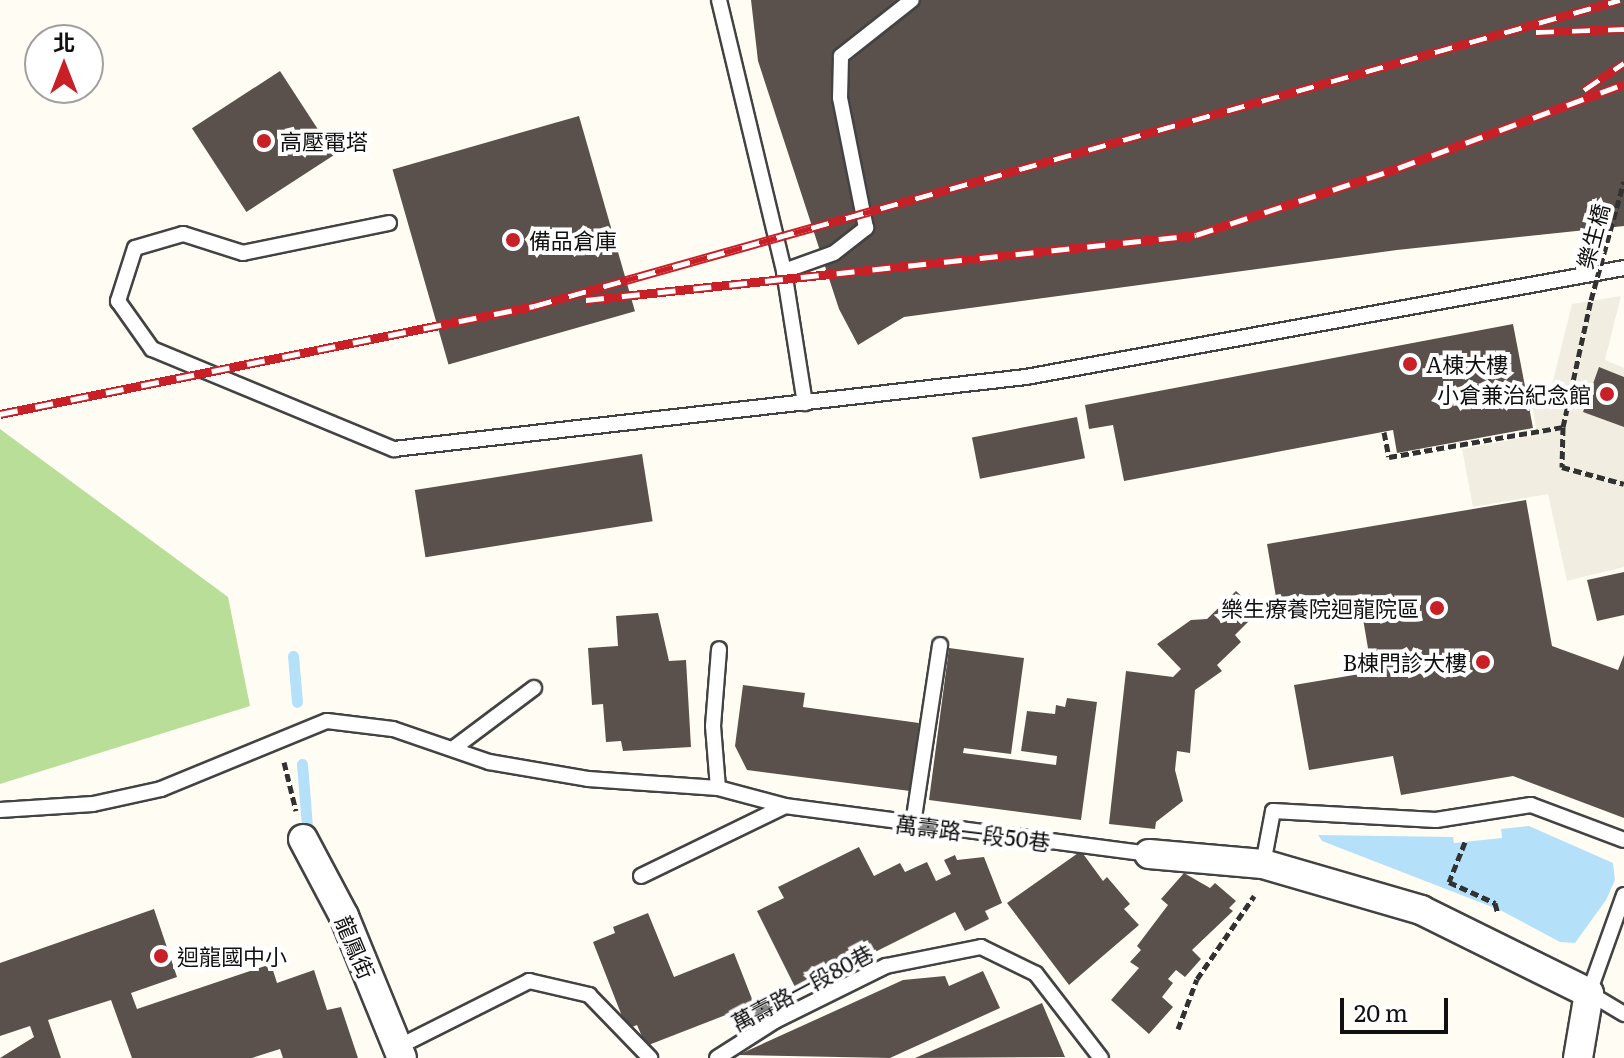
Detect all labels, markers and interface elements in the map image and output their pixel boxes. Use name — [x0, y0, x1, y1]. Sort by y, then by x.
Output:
north arrow — [24, 24, 104, 104]
text: 北 — [53, 25, 75, 58]
place label: 高壓電塔 — [280, 128, 368, 154]
marker: 高壓電塔 — [255, 132, 273, 150]
street label: 樂生橋 — [1571, 201, 1613, 271]
place label: 備品倉庫 — [529, 227, 617, 253]
marker: 備品倉庫 — [504, 231, 522, 249]
place label: A棟大樓 — [1426, 351, 1508, 377]
marker: A棟大樓 — [1401, 355, 1419, 373]
place label: 小倉兼治紀念館 — [1437, 381, 1591, 407]
marker: 小倉兼治紀念館 — [1598, 385, 1616, 403]
place label: 樂生療養院迴龍院區 — [1221, 595, 1419, 621]
marker: 樂生療養院迴龍院區 — [1426, 597, 1448, 619]
place label: B棟門診大樓 — [1342, 649, 1467, 675]
marker: B棟門診大樓 — [1474, 653, 1492, 671]
street label: 萬壽路一段50巷 — [894, 809, 1052, 855]
street label: 龍鳳街 — [331, 911, 381, 983]
street label: 萬壽路一段80巷 — [727, 939, 877, 1035]
place label: 迴龍國中小 — [177, 943, 287, 969]
marker: 迴龍國中小 — [152, 947, 170, 965]
scale bar — [1344, 982, 1452, 1032]
text: 20 m — [1354, 994, 1408, 1029]

